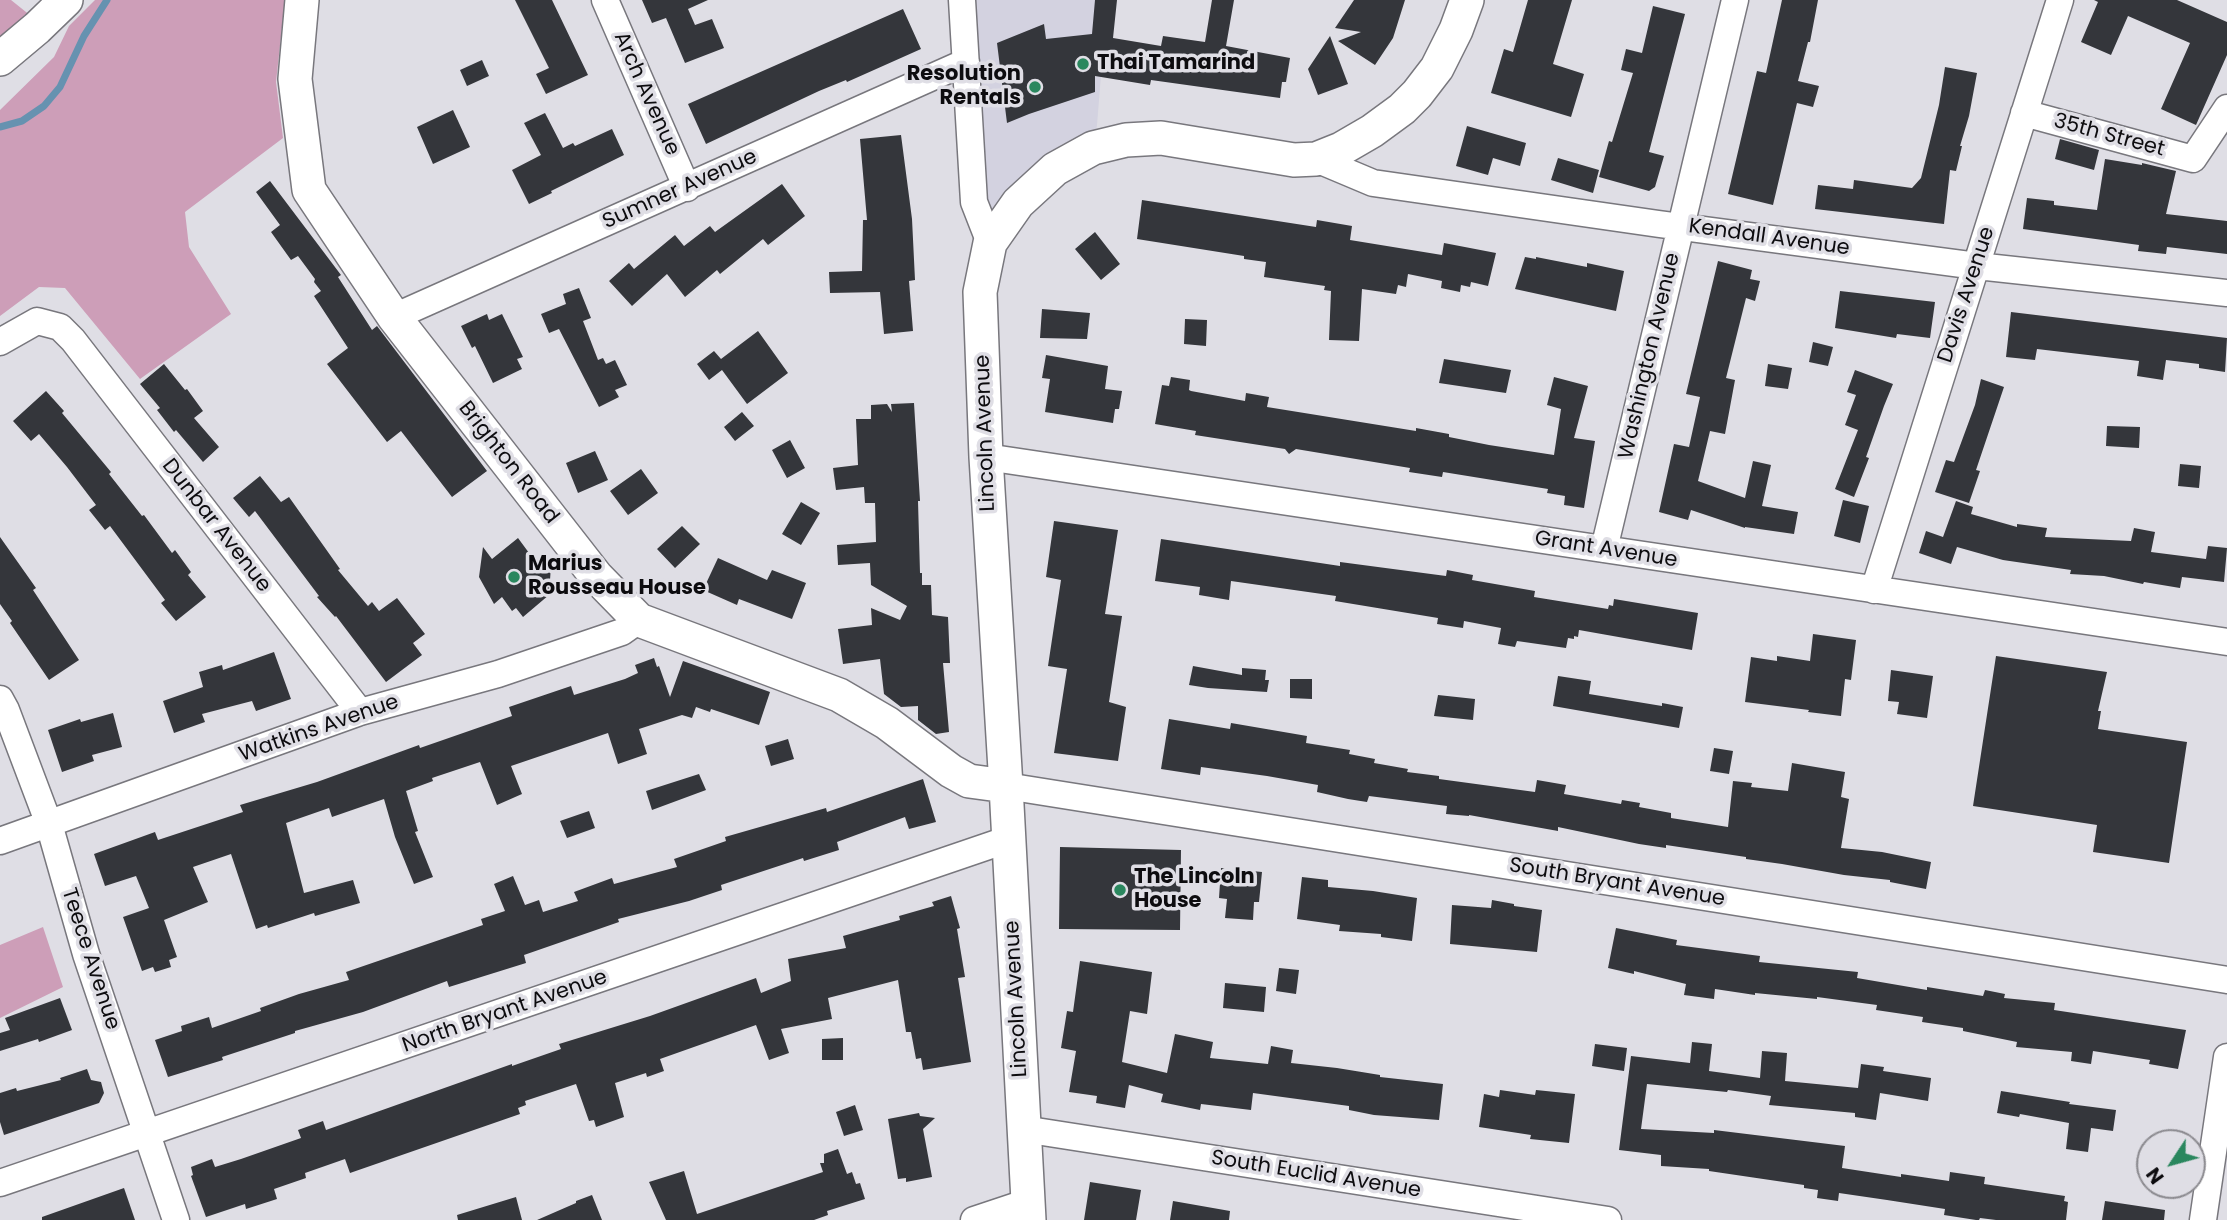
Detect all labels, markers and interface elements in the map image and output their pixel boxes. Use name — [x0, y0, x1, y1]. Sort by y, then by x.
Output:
street label: Arch Avenue — [608, 28, 684, 160]
place label: Thai Tamarind — [1097, 51, 1255, 77]
marker: Thai Tamarind — [1075, 56, 1091, 72]
place label: Resolution Rentals — [907, 62, 1021, 112]
marker: Resolution Rentals — [1027, 79, 1043, 95]
street label: 35th Street — [2051, 109, 2167, 163]
street label: Sumner Avenue — [599, 145, 761, 235]
street label: Kendall Avenue — [1687, 214, 1851, 262]
street label: Davis Avenue — [1933, 224, 2001, 366]
street label: Washington Avenue — [1614, 250, 1686, 462]
street label: Lincoln Avenue — [971, 354, 1001, 512]
street label: Brighton Road — [452, 397, 564, 529]
street label: Dunbar Avenue — [156, 454, 276, 598]
street label: Grant Avenue — [1533, 526, 1679, 574]
place label: Marius Rousseau House — [528, 552, 706, 602]
marker: Marius Rousseau House — [506, 569, 522, 585]
street label: Watkins Avenue — [236, 690, 402, 768]
street label: South Bryant Avenue — [1507, 853, 1727, 913]
place label: The Lincoln House — [1134, 865, 1255, 915]
marker: The Lincoln House — [1112, 882, 1128, 898]
street label: Teece Avenue — [55, 885, 125, 1033]
street label: Lincoln Avenue — [1000, 920, 1034, 1078]
street label: North Bryant Avenue — [399, 965, 611, 1059]
north arrow — [2136, 1129, 2206, 1199]
street label: South Euclid Avenue — [1209, 1146, 1423, 1204]
text: N — [2140, 1162, 2170, 1189]

